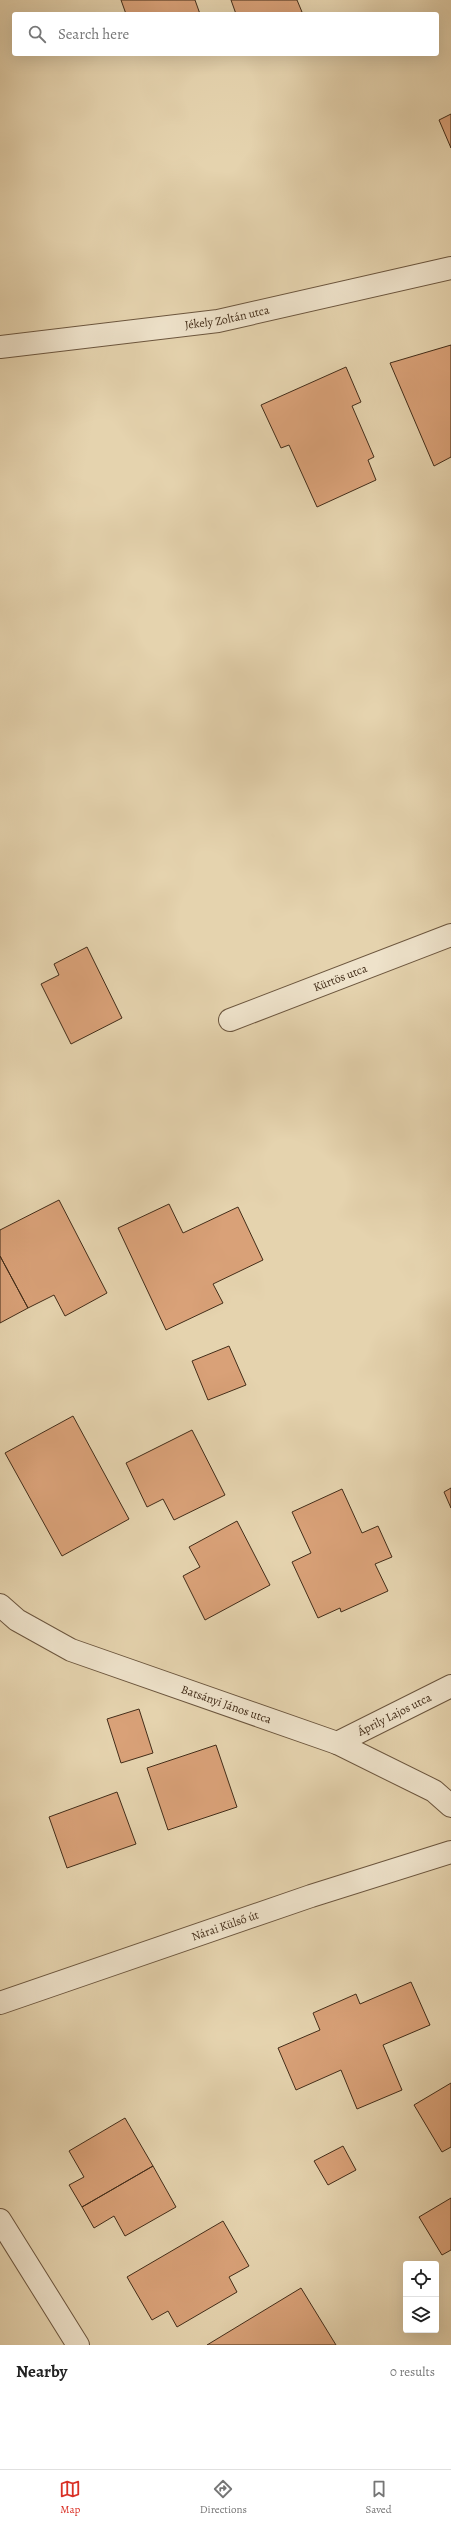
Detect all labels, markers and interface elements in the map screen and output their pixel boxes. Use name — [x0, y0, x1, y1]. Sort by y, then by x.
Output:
search box — [12, 12, 439, 56]
icon: search — [26, 23, 48, 45]
text: Search here — [58, 24, 129, 44]
street label: Jékely Zoltán utca — [184, 302, 271, 333]
street label: Kürtös utca — [311, 960, 370, 995]
street label: Batsányi János utca — [179, 1681, 274, 1728]
street label: Áprily Lajos utca — [354, 1689, 434, 1740]
street label: Nárai Külső út — [189, 1907, 261, 1945]
map controls — [403, 2261, 439, 2333]
button: locate — [403, 2261, 439, 2297]
button: layers — [403, 2297, 439, 2333]
text: Nearby — [16, 2360, 67, 2383]
text: 0 results — [390, 2363, 435, 2380]
tab: Map — [59, 2478, 81, 2517]
tab: Directions — [200, 2478, 247, 2517]
tab: Saved — [366, 2478, 392, 2517]

